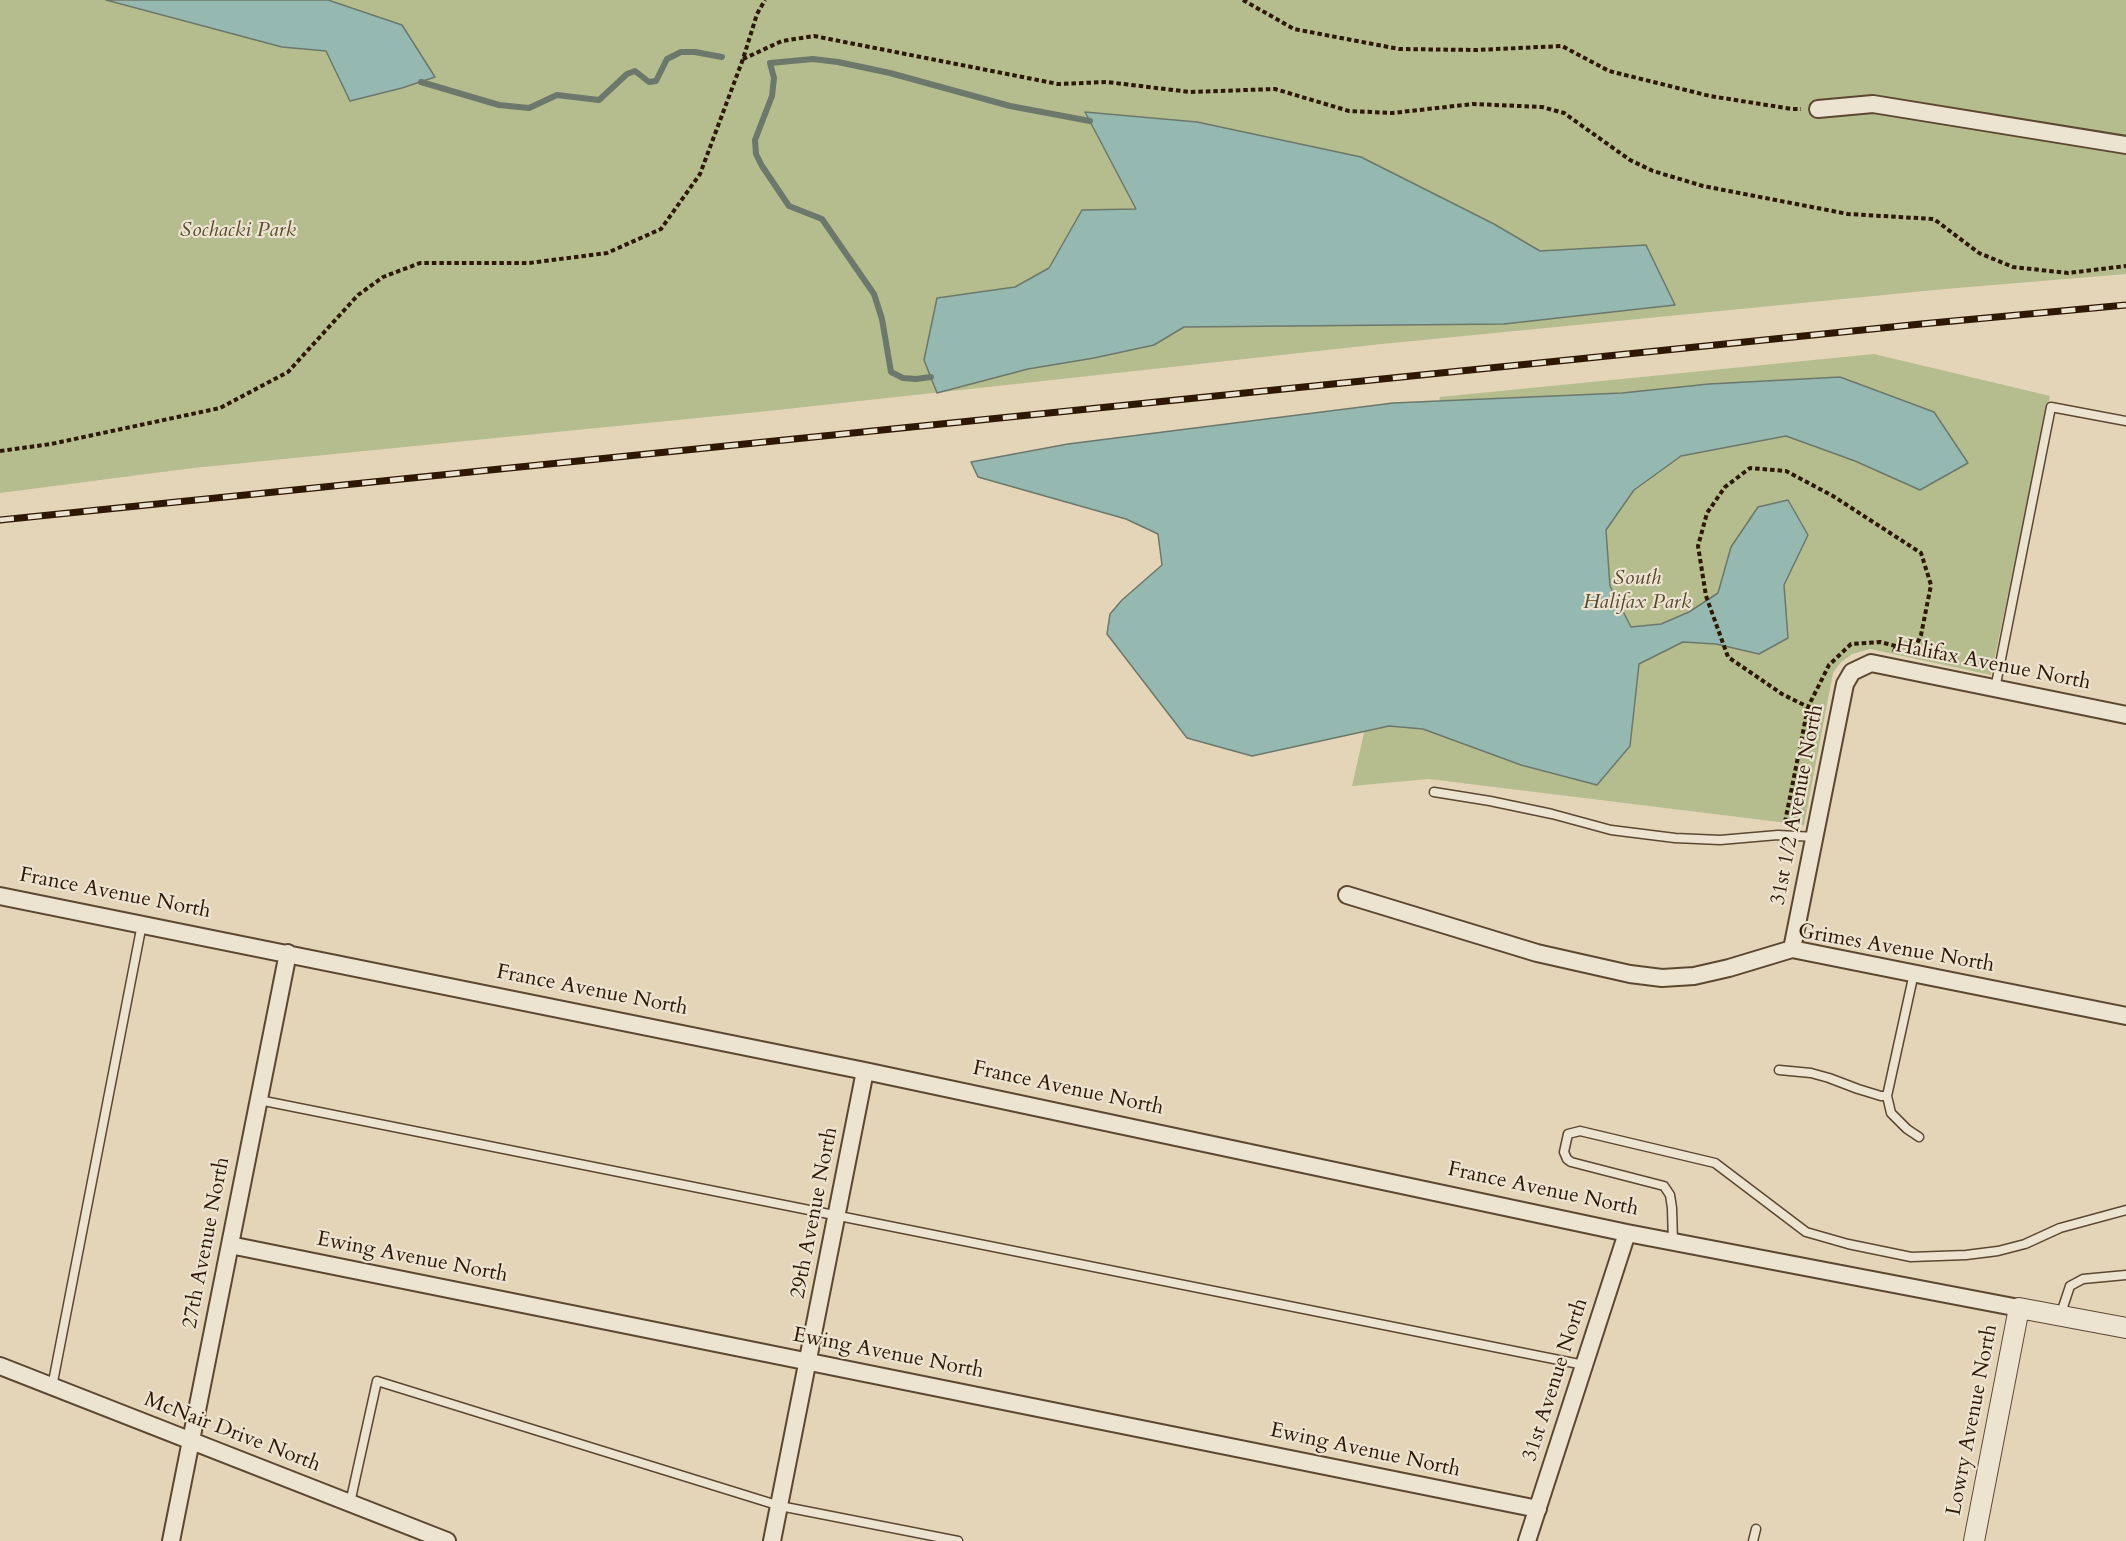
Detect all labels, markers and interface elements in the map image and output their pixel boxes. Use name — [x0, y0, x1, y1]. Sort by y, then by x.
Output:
park label: Sochacki Park — [180, 218, 296, 244]
park label: South Halifax Park — [1583, 566, 1691, 616]
street label: Halifax Avenue North — [1893, 634, 2093, 696]
street label: 31st 1/2 Avenue North — [1766, 703, 1830, 907]
street label: France Avenue North — [17, 863, 213, 925]
street label: Grimes Avenue North — [1796, 919, 1996, 979]
street label: France Avenue North — [494, 960, 690, 1022]
street label: France Avenue North — [970, 1056, 1166, 1122]
street label: 29th Avenue North — [786, 1125, 844, 1301]
street label: 27th Avenue North — [178, 1155, 236, 1331]
street label: France Avenue North — [1445, 1157, 1641, 1223]
street label: Ewing Avenue North — [314, 1227, 510, 1289]
street label: 31st Avenue North — [1518, 1295, 1594, 1465]
street label: Lowry Avenue North — [1942, 1322, 2004, 1518]
street label: Ewing Avenue North — [790, 1323, 986, 1385]
street label: McNair Drive North — [140, 1388, 324, 1478]
street label: Ewing Avenue North — [1268, 1419, 1462, 1483]

